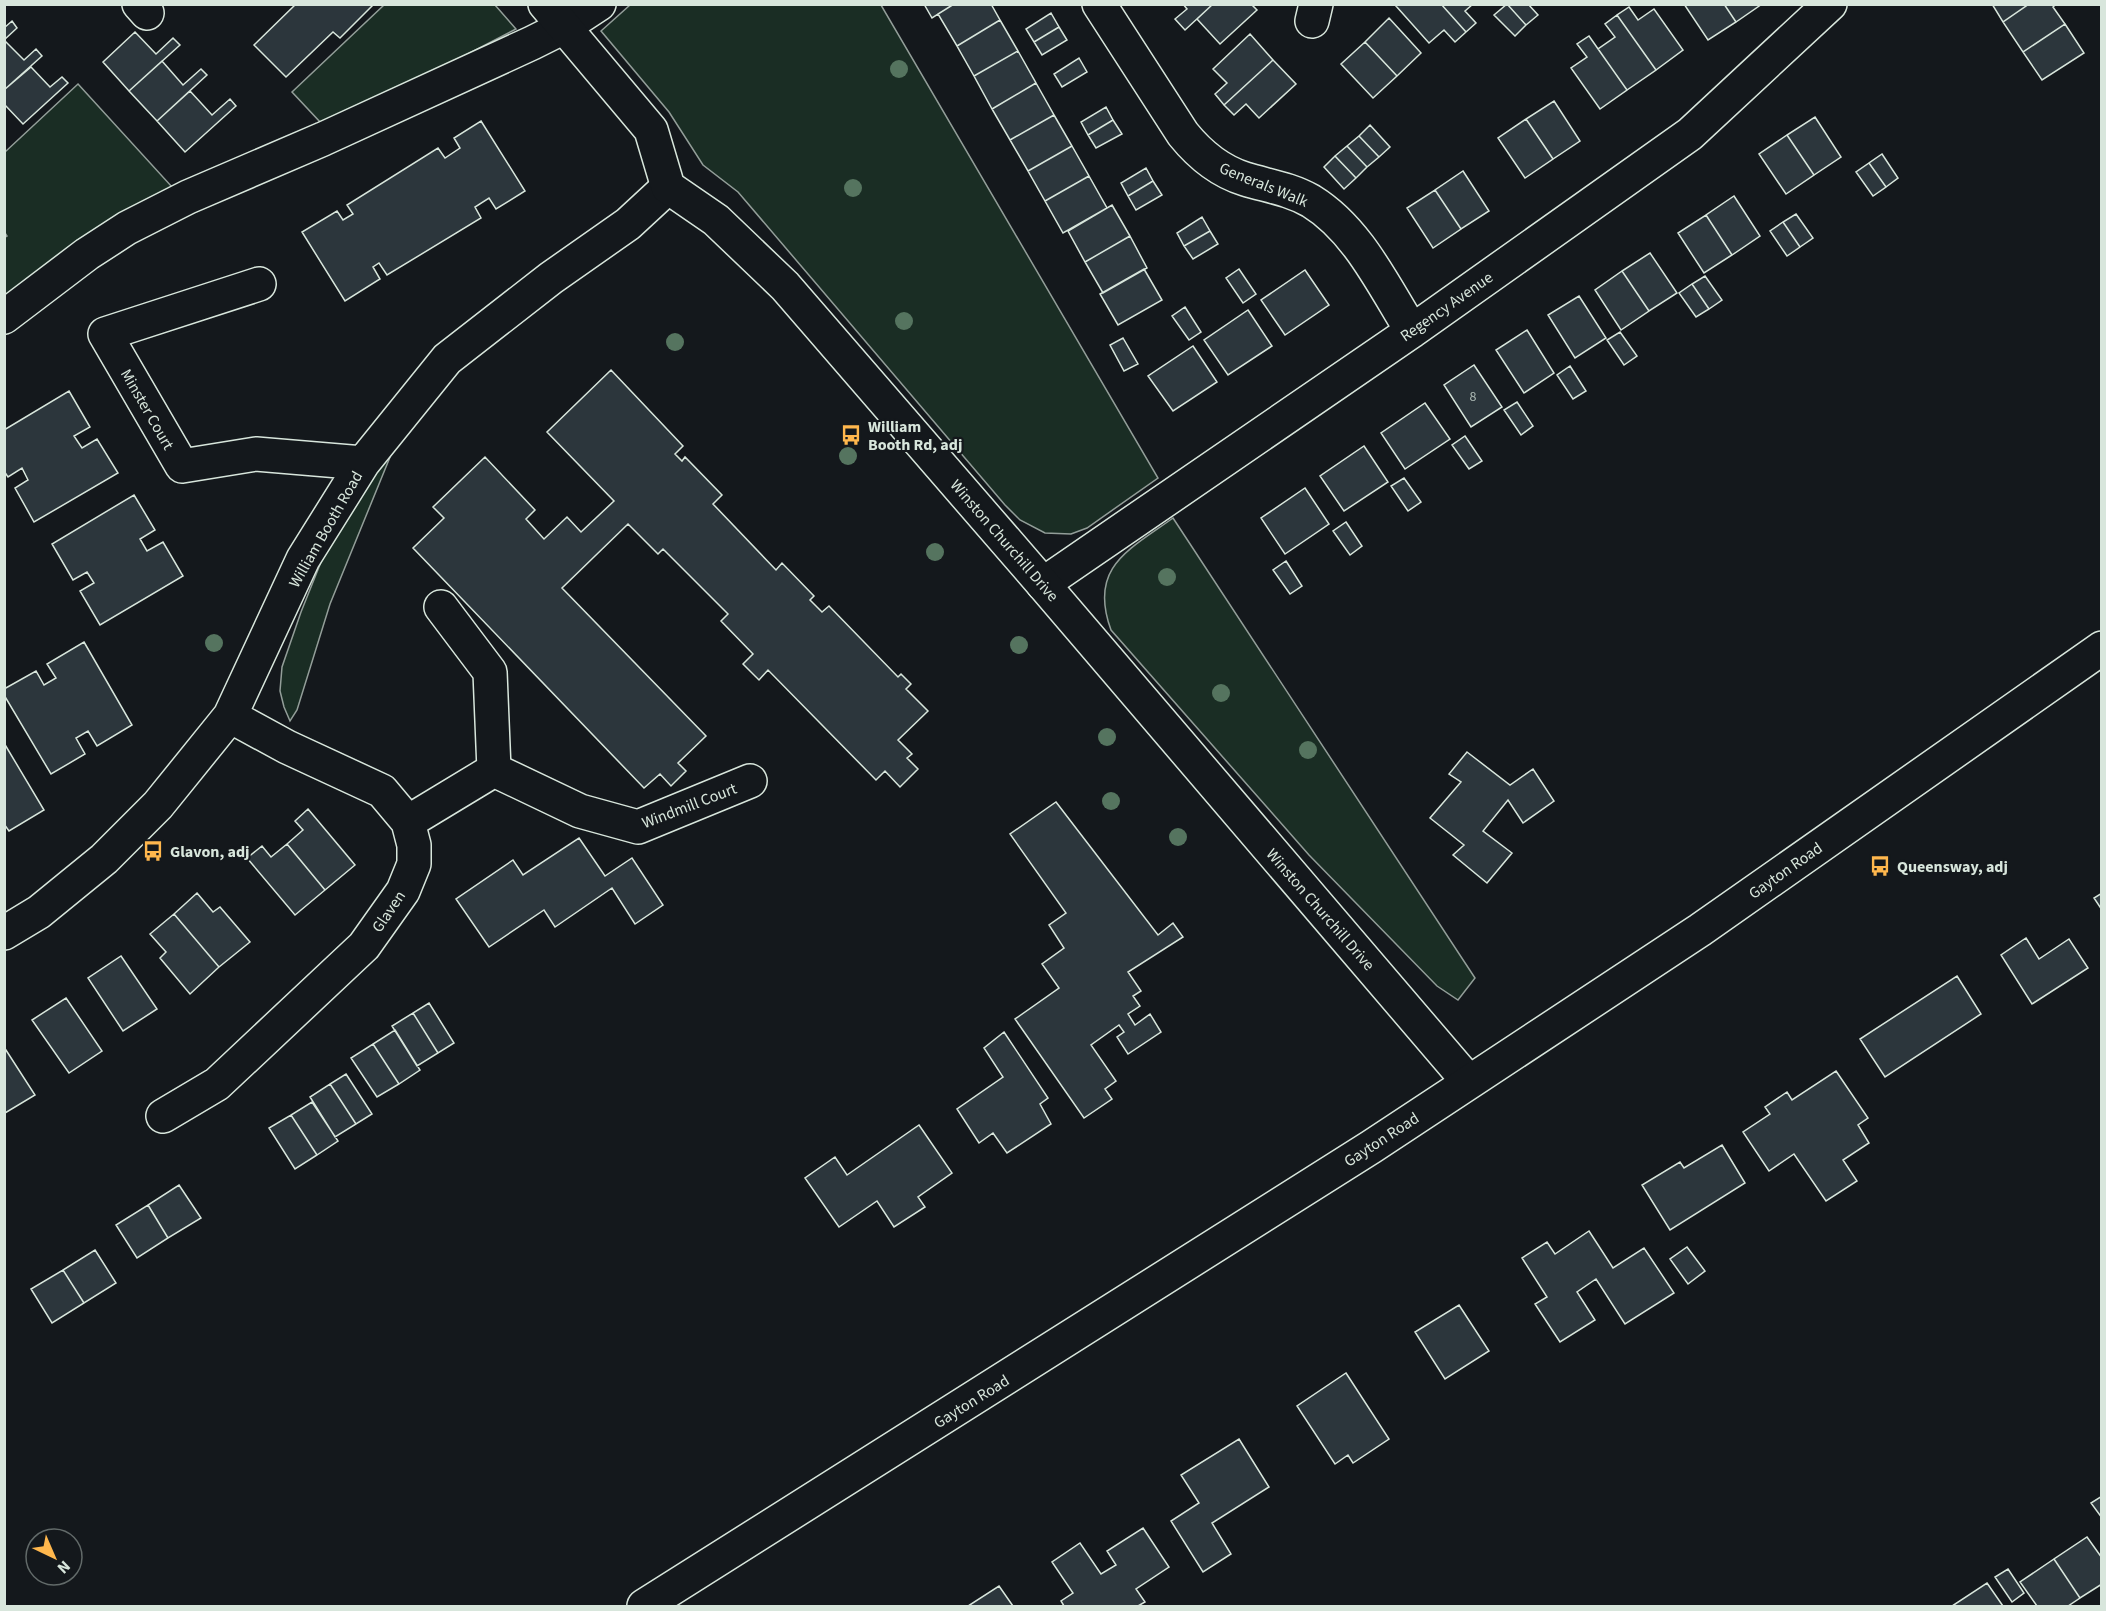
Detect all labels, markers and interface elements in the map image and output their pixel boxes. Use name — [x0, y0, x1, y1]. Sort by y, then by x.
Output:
street label: Generals Walk — [1216, 157, 1311, 213]
street label: Regency Avenue — [1396, 267, 1497, 347]
street label: Minster Court — [115, 365, 179, 455]
house number: 8 — [1470, 387, 1477, 407]
place label: William Booth Rd, adj — [868, 416, 962, 456]
bus stop icon: William Booth Rd, adj — [839, 423, 863, 447]
street label: William Booth Road — [284, 467, 368, 592]
street label: Winston Churchill Drive — [945, 475, 1064, 607]
street label: Windmill Court — [639, 778, 741, 834]
street label: Gayton Road — [1744, 837, 1827, 904]
bus stop icon: Glavon, adj — [141, 839, 165, 863]
place label: Glavon, adj — [170, 841, 250, 863]
street label: Winston Churchill Drive — [1261, 844, 1380, 976]
bus stop icon: Queensway, adj — [1868, 854, 1892, 878]
place label: Queensway, adj — [1897, 856, 2008, 878]
street label: Glaven — [367, 886, 411, 937]
street label: Gayton Road — [1340, 1107, 1423, 1172]
street label: Gayton Road — [929, 1370, 1014, 1434]
north arrow — [24, 1527, 84, 1587]
text: N — [52, 1555, 75, 1579]

